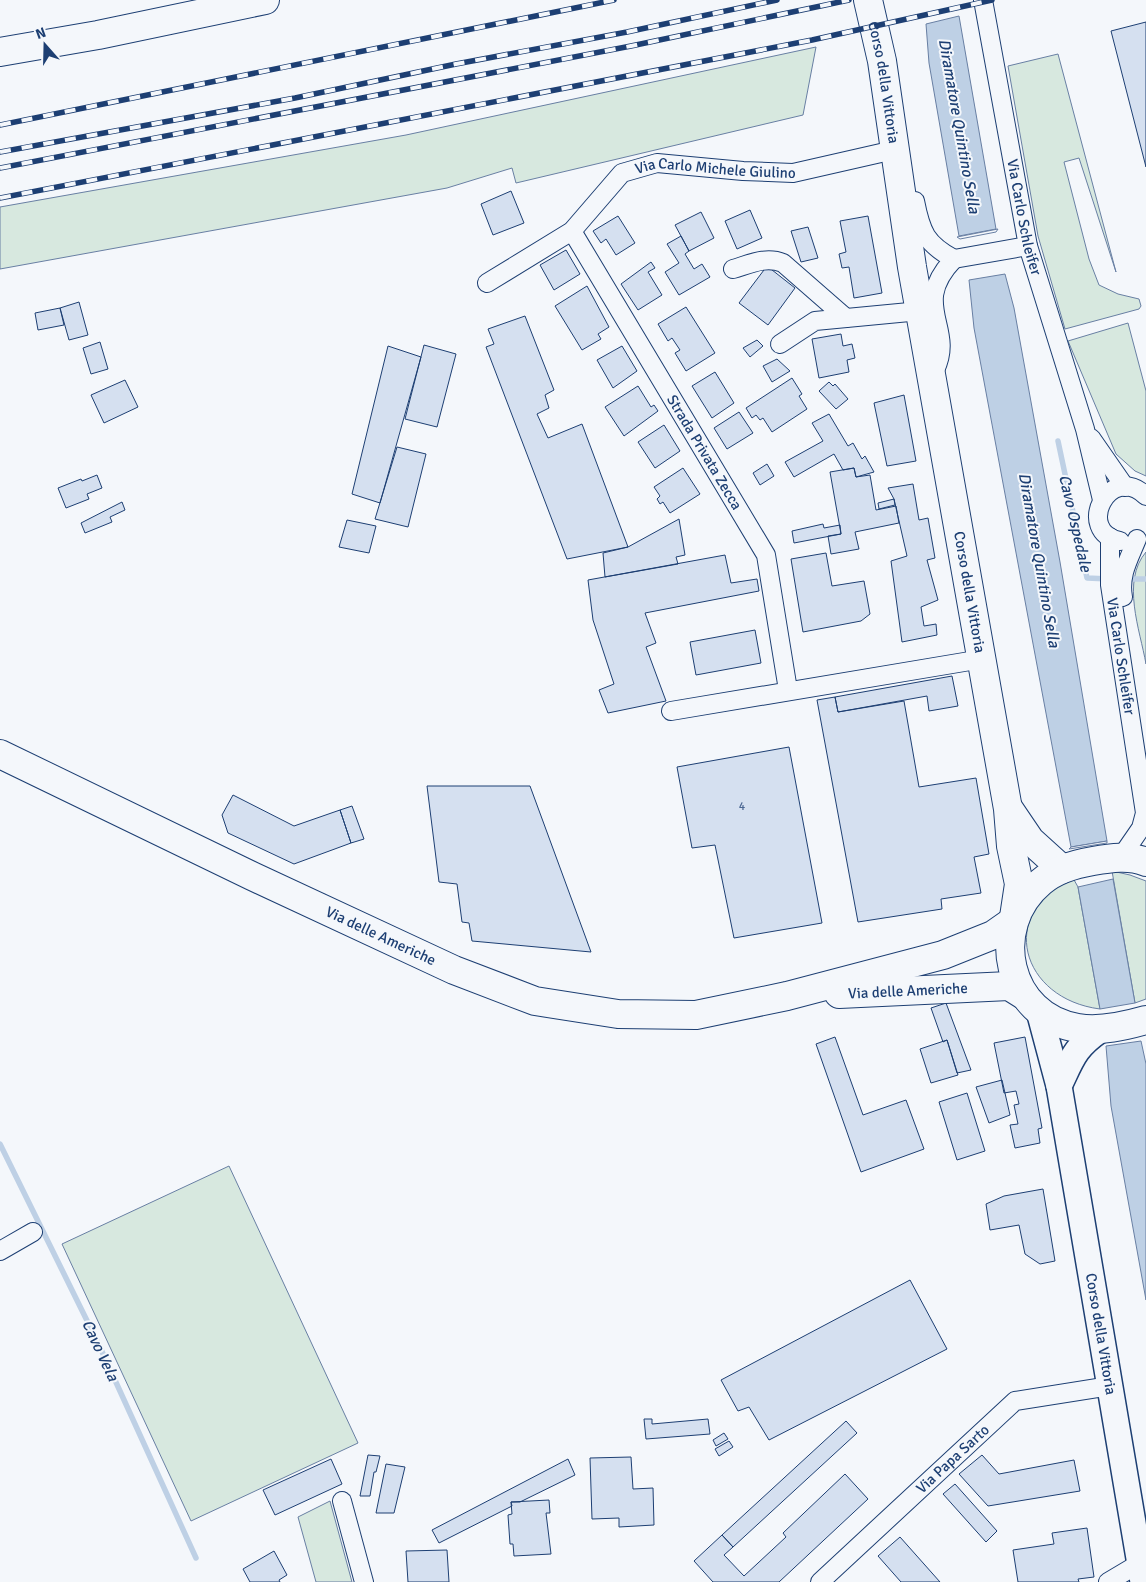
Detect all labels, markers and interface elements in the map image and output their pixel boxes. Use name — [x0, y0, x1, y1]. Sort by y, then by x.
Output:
north arrow — [20, 20, 70, 70]
street label: Corso della Vittoria — [864, 20, 903, 145]
text: N — [33, 24, 48, 43]
water label: Diramatore Quintino Sella — [934, 37, 984, 216]
street label: Via Carlo Michele Giulino — [633, 154, 796, 182]
street label: Via Carlo Schleifer — [1003, 158, 1046, 278]
street label: Strada Privata Zecca — [663, 391, 746, 513]
water label: Diramatore Quintino Sella — [1014, 471, 1064, 650]
water label: Cavo Ospedale — [1054, 473, 1096, 575]
street label: Corso della Vittoria — [950, 530, 989, 654]
street label: Via Carlo Schleifer — [1103, 596, 1139, 717]
house number: 4 — [739, 799, 746, 814]
street label: Via delle Americhe — [323, 903, 439, 969]
street label: Via delle Americhe — [848, 979, 968, 1003]
street label: Corso della Vittoria — [1082, 1272, 1120, 1396]
water label: Cavo Vela — [77, 1316, 123, 1385]
street label: Via Papa Sarto — [912, 1420, 993, 1497]

